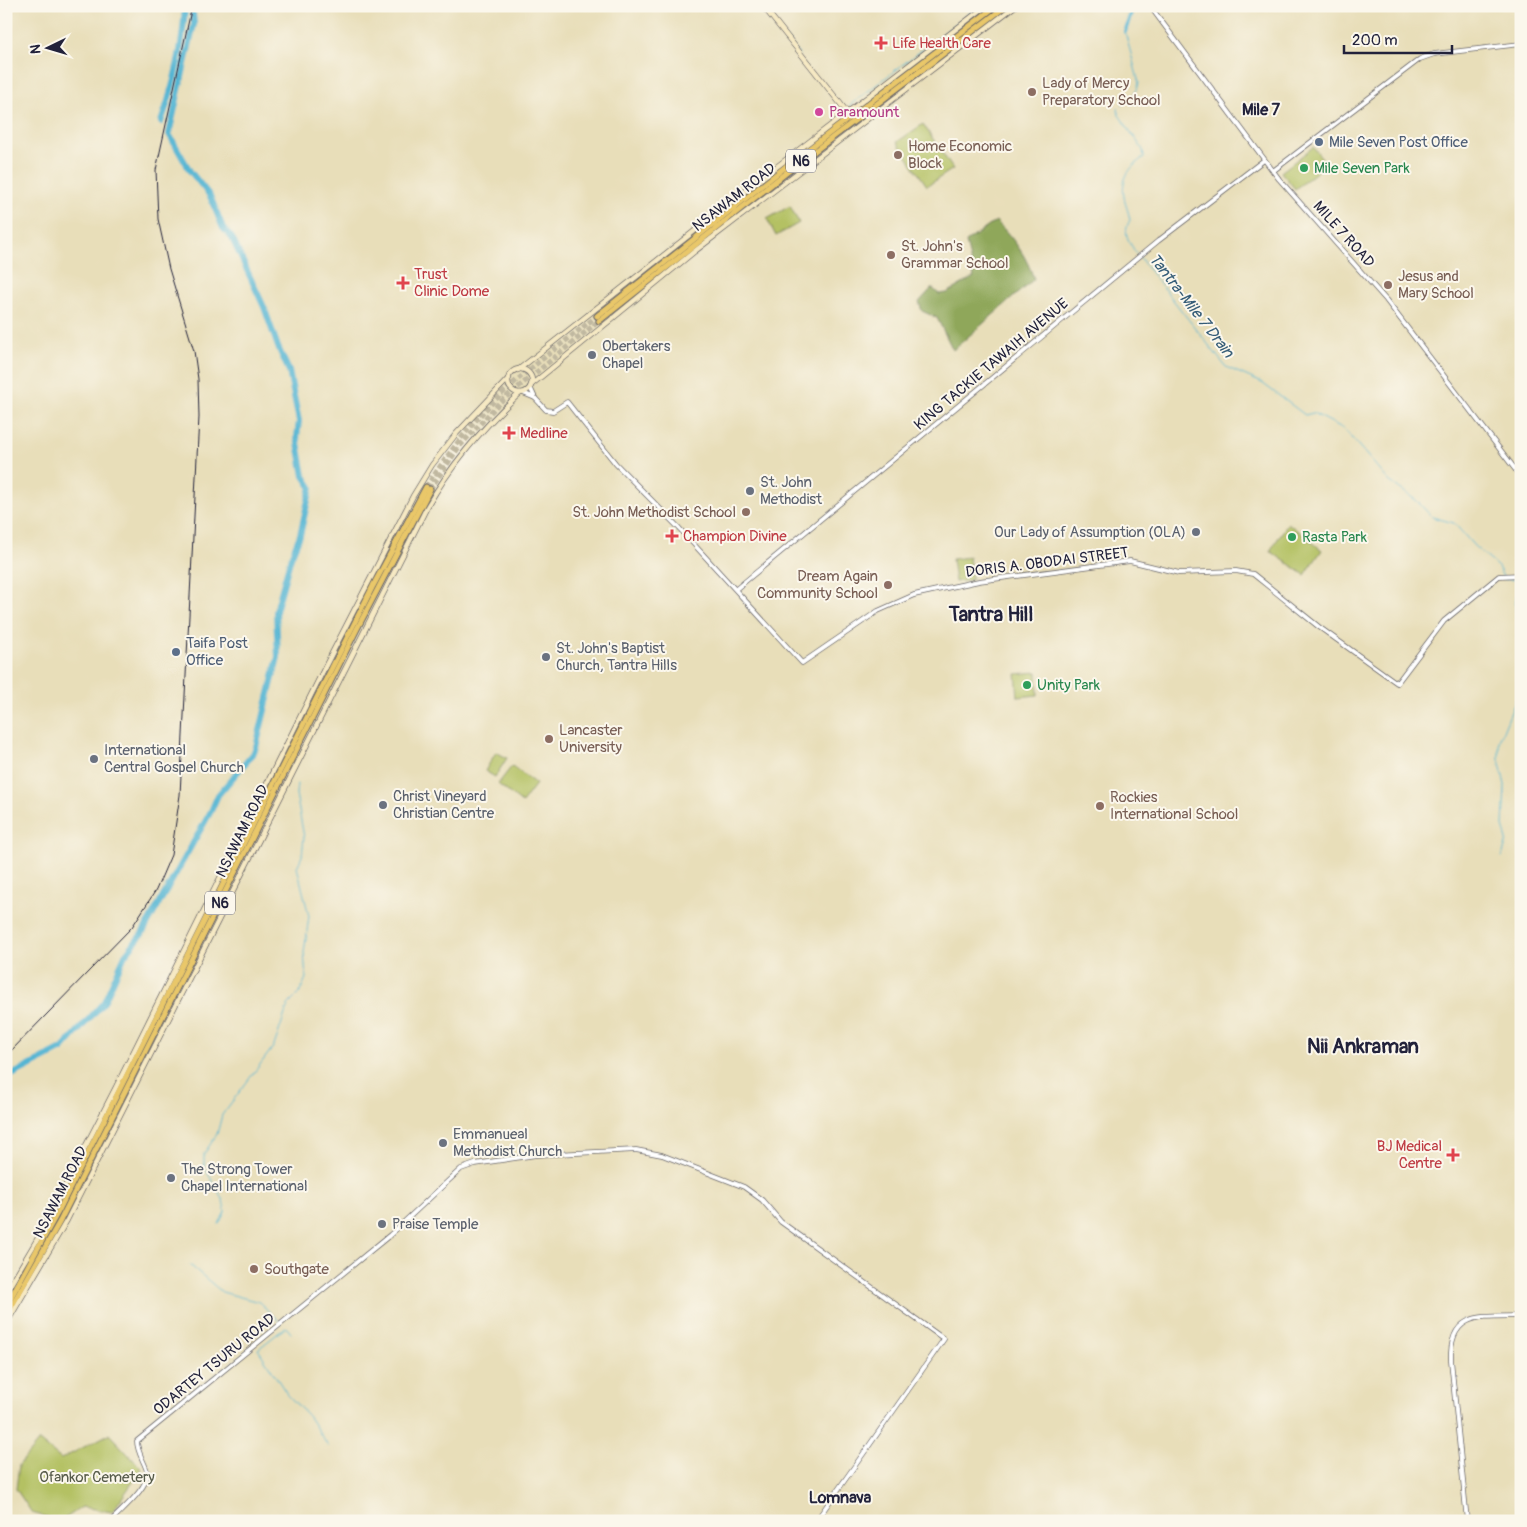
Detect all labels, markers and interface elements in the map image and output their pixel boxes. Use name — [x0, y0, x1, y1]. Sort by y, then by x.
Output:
north arrow — [22, 22, 72, 72]
scale bar — [1344, 22, 1452, 54]
text: 200 m — [1352, 31, 1397, 50]
place label: Life Health Care — [892, 34, 991, 53]
marker: Life Health Care — [874, 36, 888, 50]
text: N — [27, 44, 44, 55]
place label: Lady of Mercy Preparatory School — [1042, 74, 1161, 110]
marker: Lady of Mercy Preparatory School — [1026, 86, 1038, 98]
district label: Mile 7 — [1242, 100, 1281, 120]
place label: Paramount — [829, 103, 900, 122]
marker: Paramount — [813, 106, 825, 118]
place label: Mile Seven Post Office — [1329, 133, 1468, 152]
marker: Mile Seven Post Office — [1313, 136, 1325, 148]
place label: Home Economic Block — [908, 137, 1013, 173]
marker: Home Economic Block — [892, 149, 904, 161]
road number: N6 — [786, 150, 816, 172]
street label: NSAWAM ROAD — [689, 159, 780, 236]
place label: Mile Seven Park — [1314, 159, 1410, 178]
marker: Mile Seven Park — [1298, 162, 1310, 174]
street label: MILE 7 ROAD — [1309, 197, 1378, 272]
place label: St. John's Grammar School — [901, 237, 1009, 273]
marker: St. John's Grammar School — [885, 249, 897, 261]
water label: Tantra-Mile 7 Drain — [1144, 250, 1239, 362]
place label: Trust Clinic Dome — [414, 265, 490, 301]
place label: Jesus and Mary School — [1398, 267, 1474, 303]
marker: Trust Clinic Dome — [396, 276, 410, 290]
marker: Jesus and Mary School — [1382, 279, 1394, 291]
street label: KING TACKIE TAWAIH AVENUE — [910, 294, 1073, 435]
place label: Obertakers Chapel — [602, 337, 671, 373]
marker: Obertakers Chapel — [586, 349, 598, 361]
place label: Medline — [520, 424, 568, 443]
marker: Medline — [502, 426, 516, 440]
place label: St. John Methodist — [760, 473, 823, 509]
marker: St. John Methodist — [744, 485, 756, 497]
place label: St. John Methodist School — [572, 503, 736, 522]
marker: St. John Methodist School — [740, 506, 752, 518]
place label: Our Lady of Assumption (OLA) — [994, 523, 1186, 542]
marker: Our Lady of Assumption (OLA) — [1190, 526, 1202, 538]
place label: Champion Divine — [683, 527, 787, 546]
place label: Rasta Park — [1302, 528, 1368, 547]
marker: Champion Divine — [665, 529, 679, 543]
marker: Rasta Park — [1286, 531, 1298, 543]
street label: DORIS A. OBODAI STREET — [965, 543, 1130, 582]
place label: Dream Again Community School — [757, 567, 878, 603]
marker: Dream Again Community School — [882, 579, 894, 591]
district label: Tantra Hill — [948, 602, 1033, 627]
place label: Taifa Post Office — [186, 634, 249, 670]
place label: St. John's Baptist Church, Tantra Hills — [556, 639, 677, 675]
marker: Taifa Post Office — [170, 646, 182, 658]
marker: St. John's Baptist Church, Tantra Hills — [540, 651, 552, 663]
place label: Unity Park — [1037, 676, 1101, 695]
marker: Unity Park — [1021, 679, 1033, 691]
place label: Lancaster University — [559, 721, 623, 757]
marker: Lancaster University — [543, 733, 555, 745]
place label: International Central Gospel Church — [104, 741, 244, 777]
marker: International Central Gospel Church — [88, 753, 100, 765]
street label: NSAWAM ROAD — [212, 782, 273, 881]
place label: Christ Vineyard Christian Centre — [393, 787, 495, 823]
place label: Rockies International School — [1110, 788, 1238, 824]
marker: Christ Vineyard Christian Centre — [377, 799, 389, 811]
marker: Rockies International School — [1094, 800, 1106, 812]
road number: N6 — [205, 891, 235, 914]
district label: Nii Ankraman — [1307, 1034, 1419, 1059]
place label: Emmanueal Methodist Church — [453, 1125, 562, 1161]
marker: Emmanueal Methodist Church — [437, 1137, 449, 1149]
place label: BJ Medical Centre — [1377, 1137, 1443, 1173]
street label: NSAWAM ROAD — [29, 1143, 92, 1241]
marker: BJ Medical Centre — [1446, 1148, 1460, 1162]
place label: The Strong Tower Chapel International — [181, 1160, 308, 1196]
marker: The Strong Tower Chapel International — [165, 1172, 177, 1184]
place label: Praise Temple — [392, 1215, 479, 1234]
marker: Praise Temple — [376, 1218, 388, 1230]
place label: Southgate — [264, 1260, 330, 1279]
marker: Southgate — [248, 1263, 260, 1275]
street label: ODARTEY TSURU ROAD — [149, 1309, 279, 1419]
park label: Ofankor Cemetery — [39, 1468, 155, 1487]
district label: Lomnava — [809, 1488, 872, 1508]

